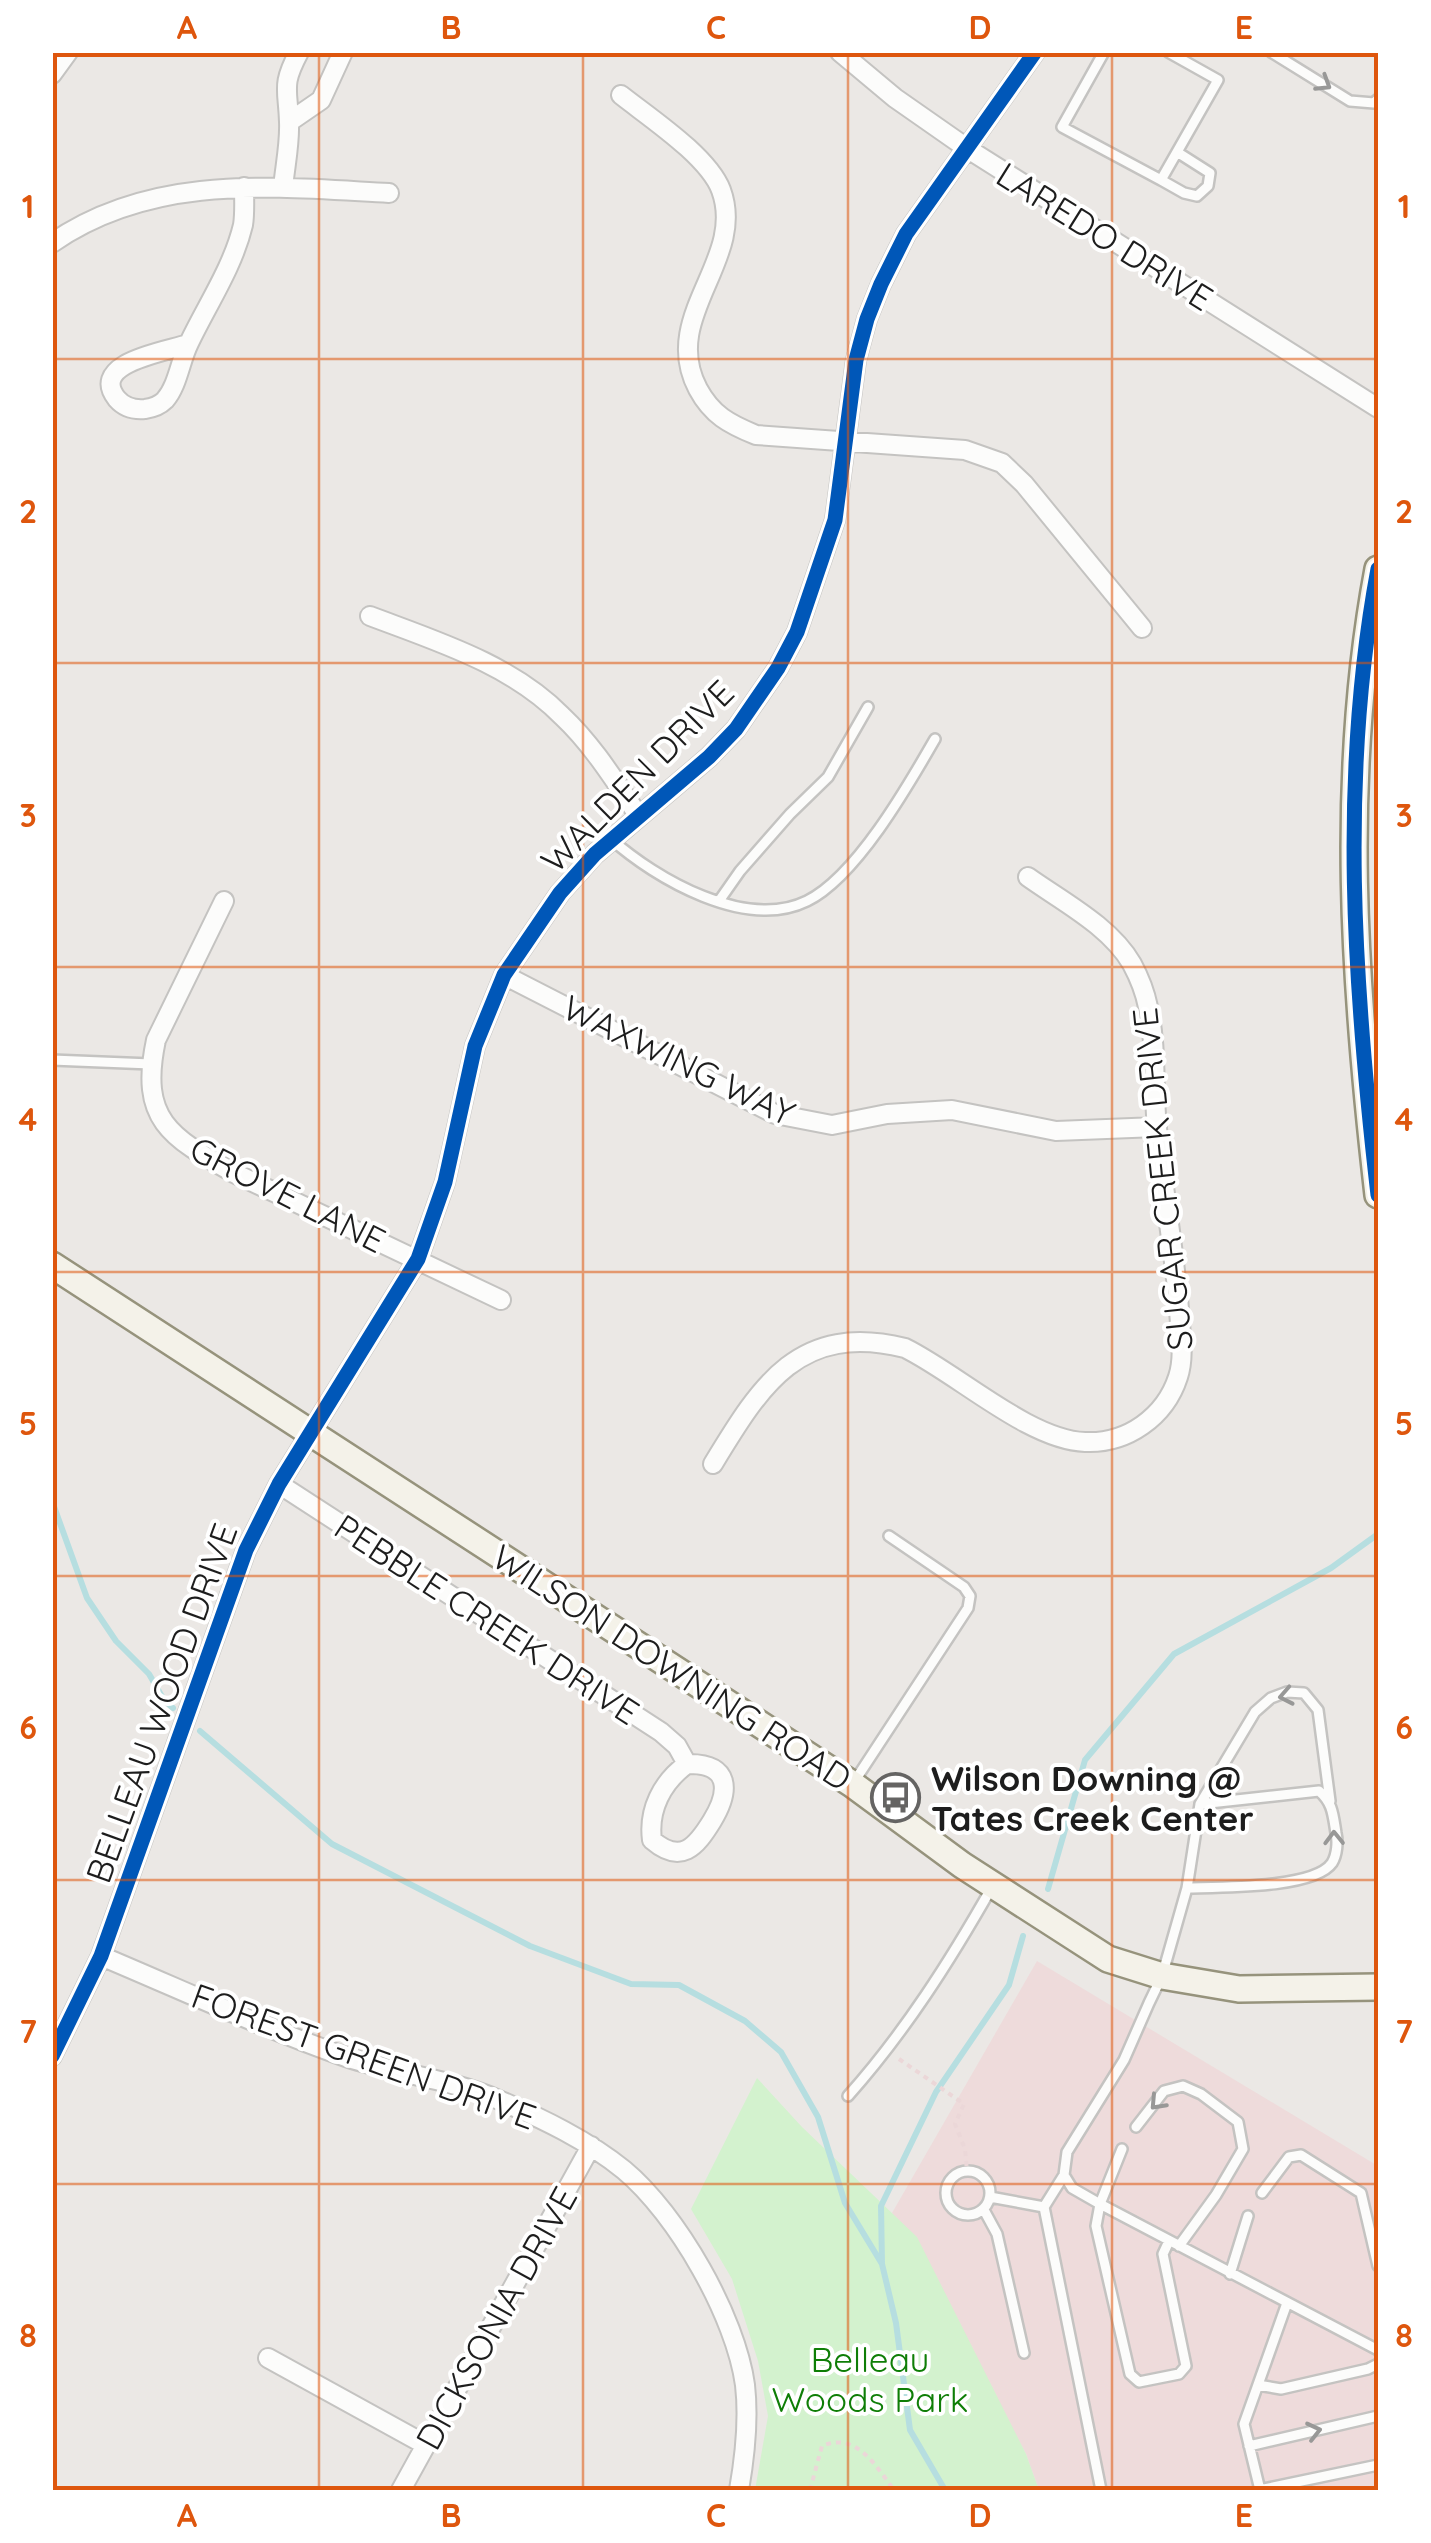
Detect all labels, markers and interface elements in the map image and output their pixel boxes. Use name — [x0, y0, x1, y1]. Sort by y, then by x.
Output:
text: A — [177, 7, 198, 47]
text: B — [441, 7, 461, 47]
text: C — [706, 7, 726, 47]
text: D — [969, 7, 991, 47]
text: E — [1235, 7, 1253, 47]
one-way arrow — [1313, 72, 1331, 91]
street label: LAREDO DRIVE — [989, 152, 1221, 320]
text: 1 — [22, 186, 34, 226]
text: 1 — [1398, 186, 1410, 226]
text: 2 — [19, 491, 37, 531]
text: 2 — [1395, 491, 1413, 531]
street label: WALDEN DRIVE — [531, 670, 743, 882]
text: 3 — [19, 795, 37, 835]
text: 3 — [1395, 795, 1413, 835]
street label: WAXWING WAY — [556, 985, 802, 1135]
street label: SUGAR CREEK DRIVE — [1122, 1005, 1202, 1353]
text: 4 — [19, 1099, 38, 1139]
text: 4 — [1395, 1099, 1414, 1139]
street label: GROVE LANE — [183, 1126, 393, 1262]
text: 5 — [19, 1403, 37, 1443]
text: 5 — [1395, 1403, 1413, 1443]
street label: PEBBLE CREEK DRIVE — [327, 1504, 647, 1734]
street label: BELLEAU WOOD DRIVE — [75, 1517, 247, 1889]
street label: WILSON DOWNING ROAD — [484, 1534, 860, 1800]
one-way arrow — [1278, 1685, 1295, 1706]
text: 6 — [19, 1707, 37, 1747]
text: 6 — [1395, 1707, 1413, 1747]
place label: Wilson Downing @ Tates Creek Center — [931, 1756, 1254, 1840]
bus stop icon: Wilson Downing @ Tates Creek Center — [870, 1772, 922, 1824]
one-way arrow — [1323, 1830, 1345, 1845]
street label: FOREST GREEN DRIVE — [186, 1973, 542, 2139]
text: 7 — [19, 2011, 37, 2051]
text: 7 — [1395, 2011, 1413, 2051]
one-way arrow — [1151, 2091, 1169, 2109]
street label: DICKSONIA DRIVE — [406, 2179, 586, 2457]
text: 8 — [19, 2315, 37, 2355]
text: 8 — [1395, 2315, 1413, 2355]
park label: Belleau Woods Park — [772, 2337, 968, 2421]
one-way arrow — [1305, 2422, 1322, 2443]
text: A — [177, 2495, 198, 2535]
text: B — [441, 2495, 461, 2535]
text: C — [706, 2495, 726, 2535]
text: D — [969, 2495, 991, 2535]
text: E — [1235, 2495, 1253, 2535]

